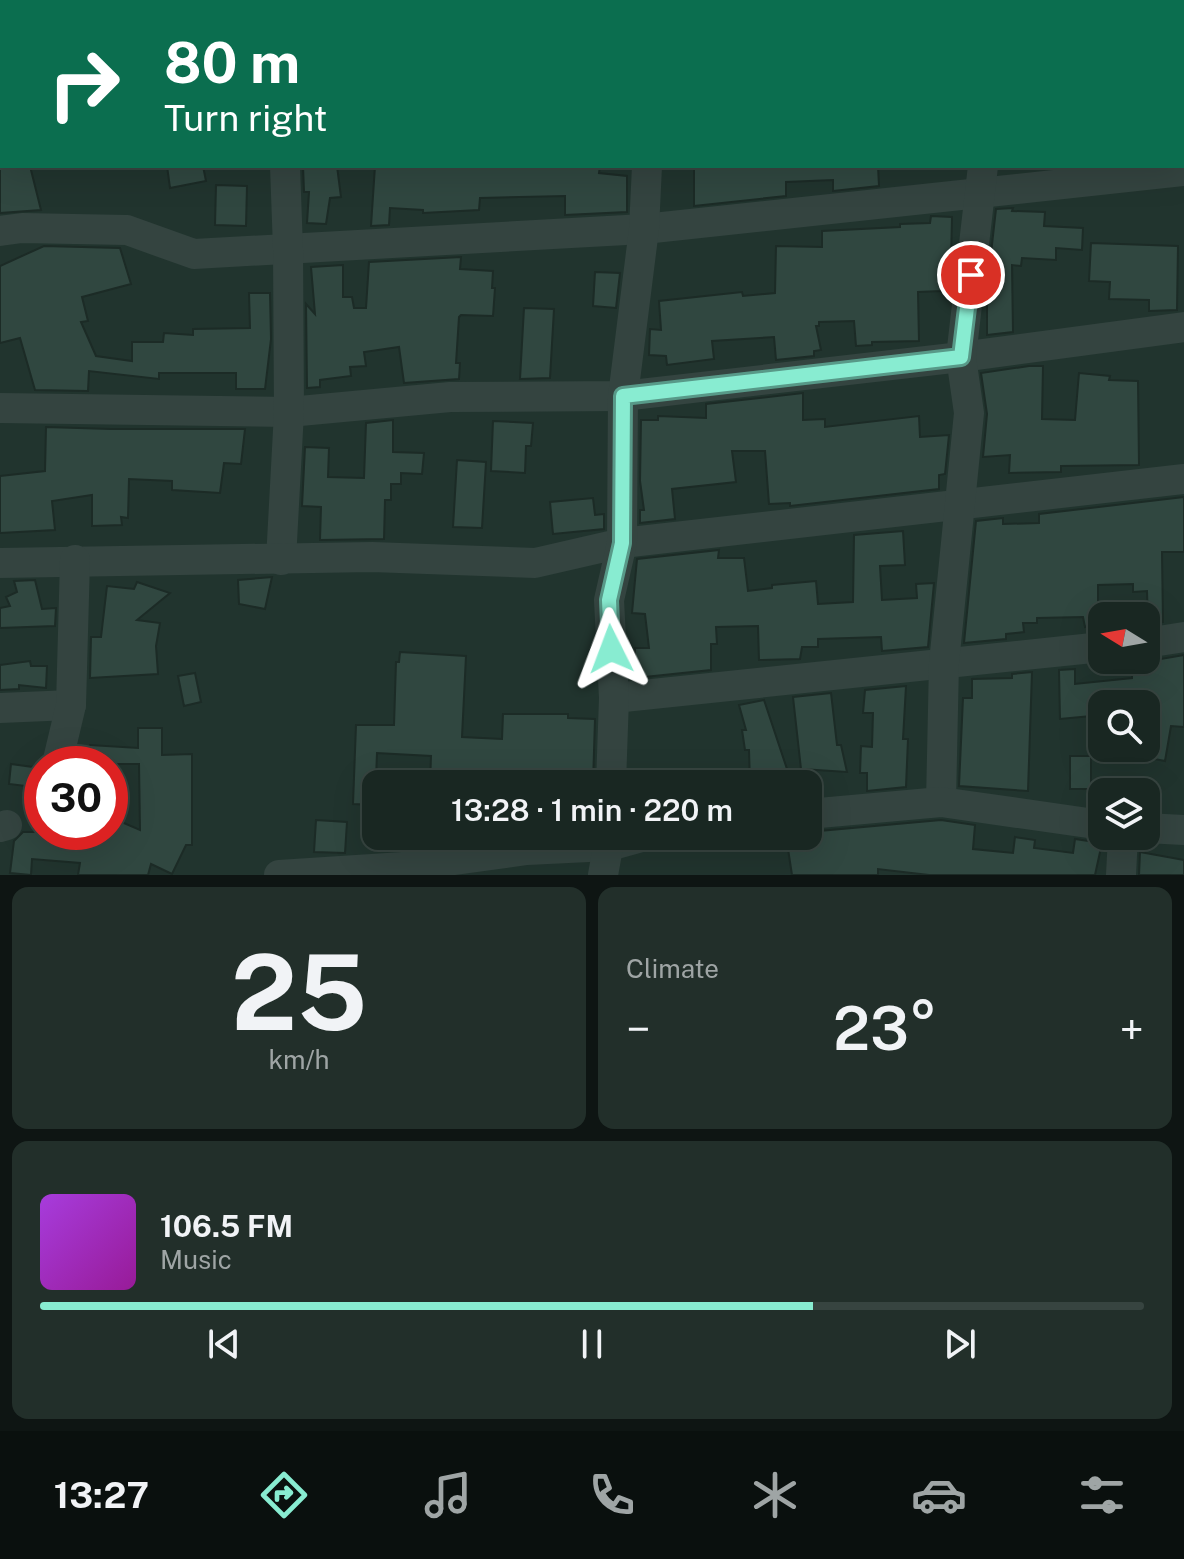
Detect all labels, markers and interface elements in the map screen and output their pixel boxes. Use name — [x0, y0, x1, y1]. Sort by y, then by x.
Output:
text: 80 m — [164, 30, 300, 96]
icon: right — [32, 32, 136, 136]
text: Turn right — [164, 97, 327, 139]
pin — [937, 241, 1005, 309]
icon: arrive — [949, 253, 993, 297]
north arrow — [1088, 602, 1160, 674]
map controls — [1088, 602, 1160, 850]
position arrow — [569, 607, 653, 691]
button: search — [1088, 690, 1160, 762]
speed limit sign: 30 — [24, 746, 128, 850]
button: layers — [1088, 778, 1160, 850]
text: 13:28 · 1 min · 220 m — [451, 792, 733, 828]
text: 25 — [231, 931, 367, 1053]
text: Climate — [626, 953, 719, 984]
text: 23° — [833, 993, 937, 1064]
text: − — [626, 1003, 650, 1055]
text: + — [1120, 1003, 1144, 1055]
text: km/h — [268, 1044, 330, 1075]
text: 106.5 FM — [160, 1208, 293, 1244]
text: Music — [160, 1244, 232, 1275]
icon: previous — [202, 1322, 246, 1366]
icon: pause — [570, 1322, 614, 1366]
icon: next — [938, 1322, 982, 1366]
icon: directions — [256, 1467, 312, 1523]
icon: music — [420, 1467, 476, 1523]
icon: phone — [584, 1467, 640, 1523]
icon: climate — [747, 1467, 803, 1523]
icon: car — [911, 1467, 967, 1523]
icon: filters — [1074, 1467, 1130, 1523]
text: 13:27 — [54, 1474, 149, 1516]

